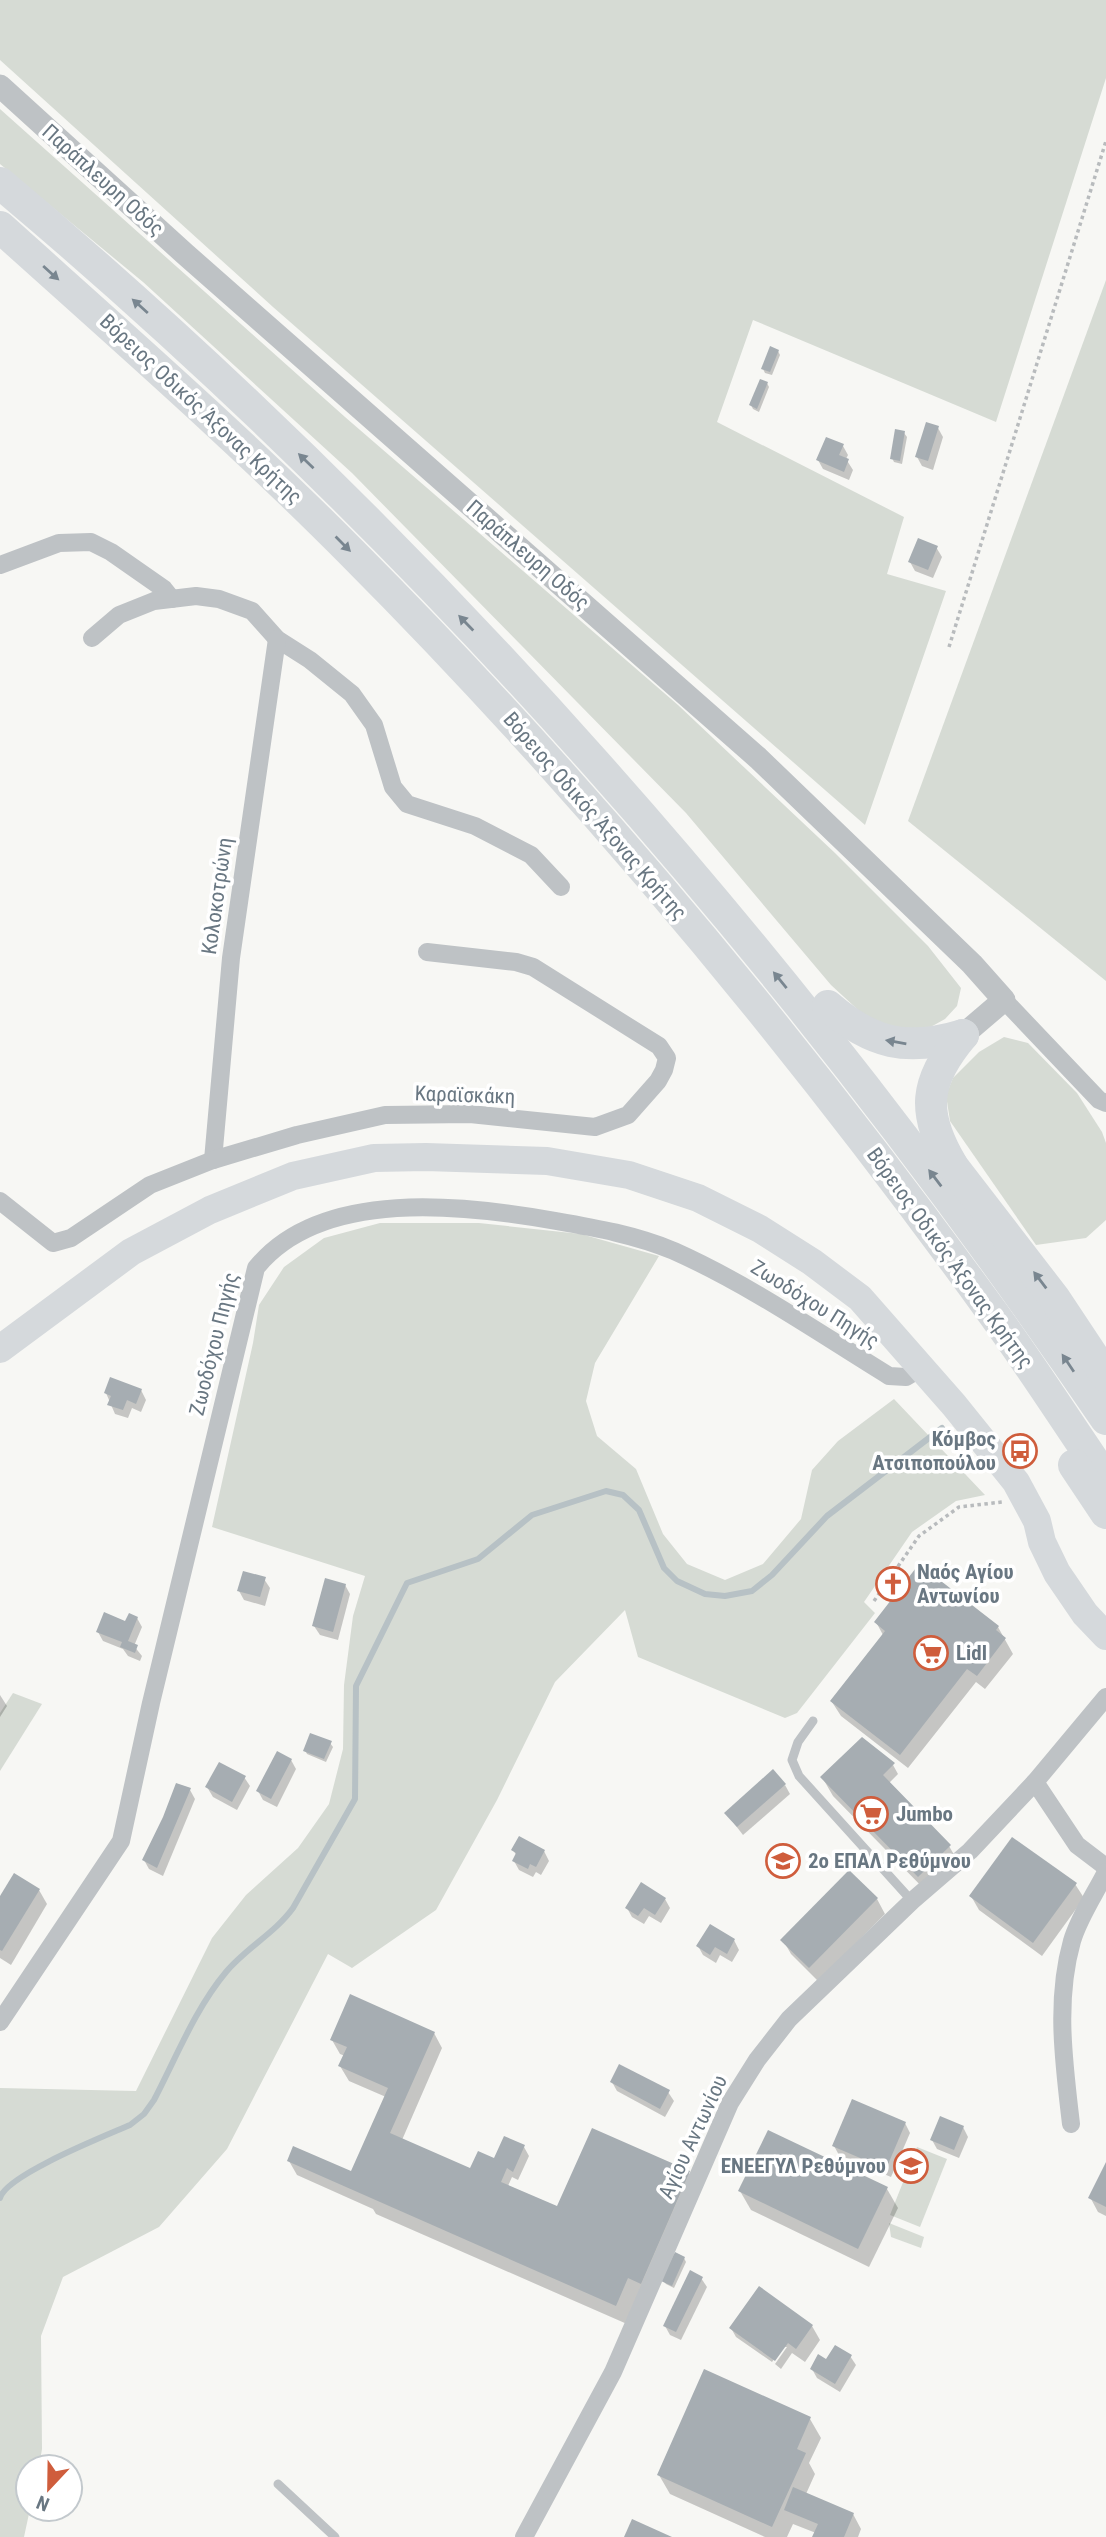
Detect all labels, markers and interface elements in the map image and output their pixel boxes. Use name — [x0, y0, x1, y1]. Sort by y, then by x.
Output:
street label: Παράπλευρη Οδός — [37, 119, 169, 241]
one-way arrow — [42, 264, 59, 280]
one-way arrow — [131, 298, 149, 314]
street label: Βόρειος Οδικός Άξονας Κρήτης — [95, 309, 307, 509]
one-way arrow — [298, 452, 315, 469]
street label: Παράπλευρη Οδός — [462, 495, 594, 615]
one-way arrow — [334, 535, 351, 551]
one-way arrow — [458, 615, 474, 632]
street label: Βόρειος Οδικός Άξονας Κρήτης — [498, 707, 692, 925]
street label: Κολοκοτρώνη — [197, 836, 237, 956]
one-way arrow — [773, 971, 788, 988]
one-way arrow — [885, 1036, 907, 1047]
street label: Καραϊσκάκη — [414, 1081, 516, 1109]
street label: Βόρειος Οδικός Άξονας Κρήτης — [862, 1143, 1038, 1373]
one-way arrow — [928, 1169, 942, 1187]
street label: Ζωοδόχου Πηγής — [747, 1255, 883, 1353]
street label: Ζωοδόχου Πηγής — [185, 1270, 243, 1418]
one-way arrow — [1032, 1271, 1047, 1289]
one-way arrow — [1061, 1353, 1074, 1373]
place label: Κόμβος Ατσιποπούλου — [872, 1427, 996, 1475]
bus stop icon: Κόμβος Ατσιποπούλου — [1001, 1432, 1039, 1470]
place label: Ναός Αγίου Αντωνίου — [917, 1560, 1014, 1608]
church icon: Ναός Αγίου Αντωνίου — [874, 1565, 912, 1603]
supermarket icon: Lidl — [912, 1634, 950, 1672]
place label: Lidl — [956, 1641, 987, 1665]
supermarket icon: Jumbo — [852, 1795, 890, 1833]
place label: Jumbo — [896, 1802, 953, 1826]
school or university icon: 2ο ΕΠΑΛ Ρεθύμνου — [764, 1842, 802, 1880]
place label: 2ο ΕΠΑΛ Ρεθύμνου — [808, 1849, 971, 1873]
street label: Αγίου Αντωνίου — [654, 2071, 732, 2203]
school or university icon: ΕΝΕΕΓΥΛ Ρεθύμνου — [892, 2147, 930, 2185]
place label: ΕΝΕΕΓΥΛ Ρεθύμνου — [721, 2154, 886, 2178]
north arrow — [14, 2453, 84, 2523]
text: N — [33, 2490, 53, 2516]

